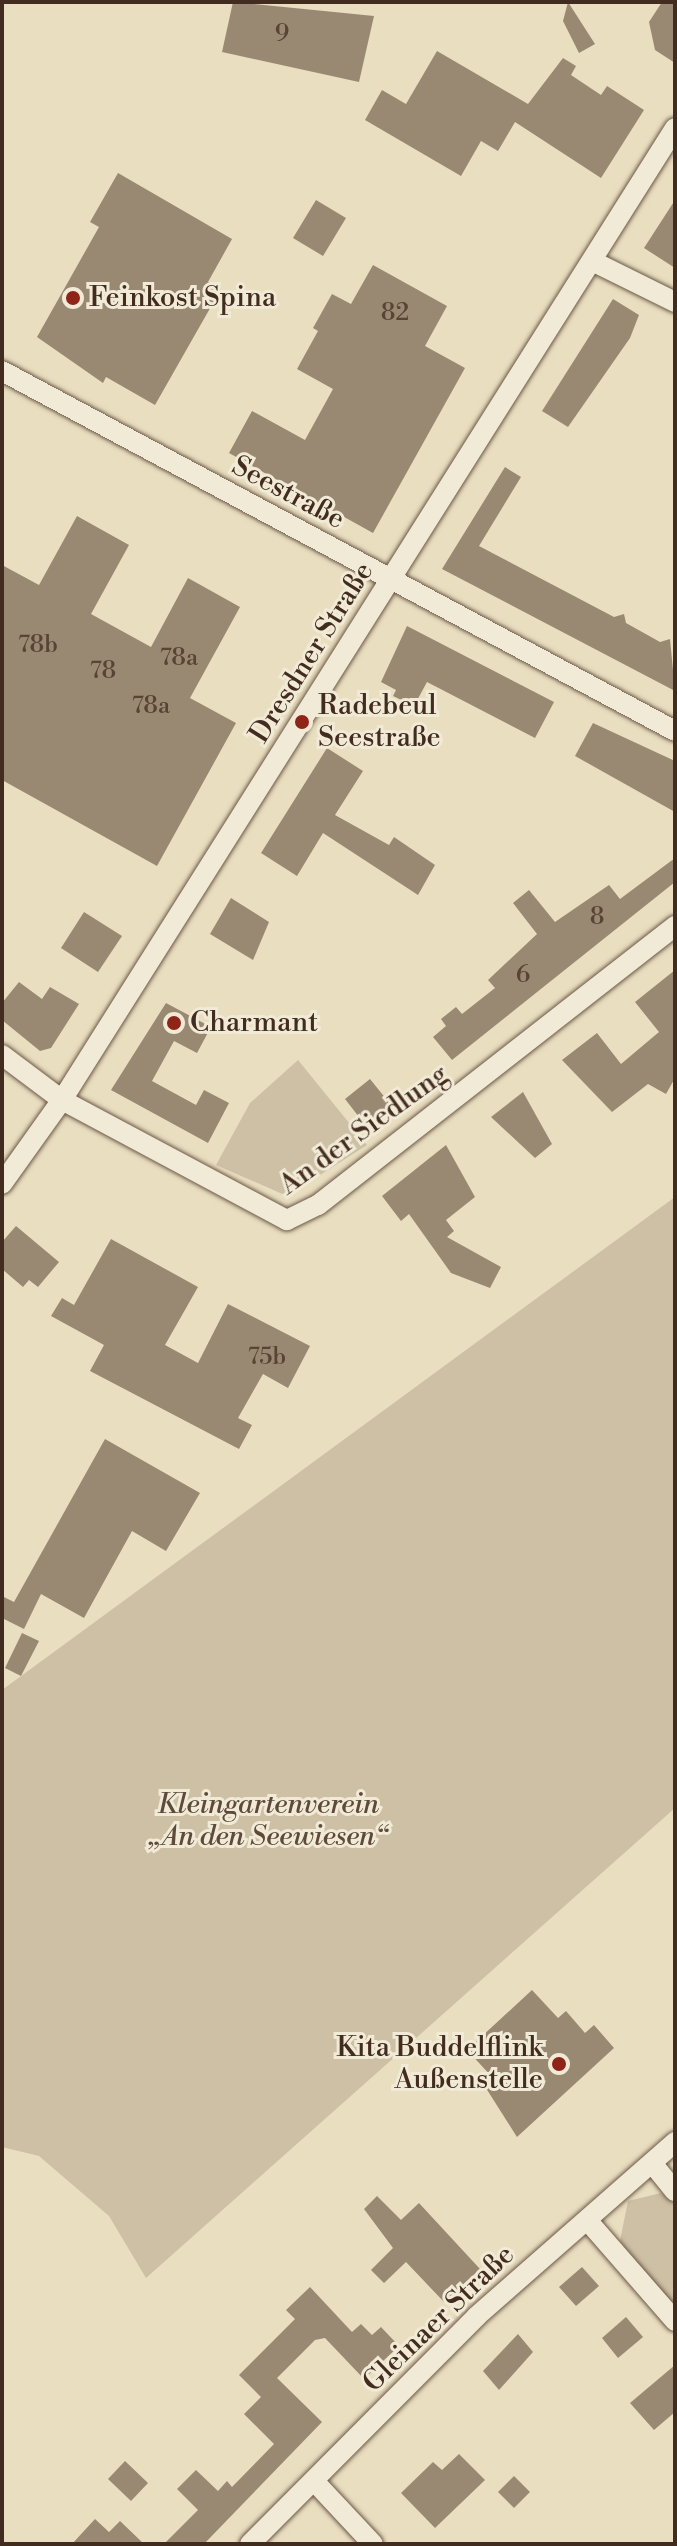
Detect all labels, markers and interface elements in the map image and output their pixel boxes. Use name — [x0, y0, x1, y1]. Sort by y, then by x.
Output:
house number: 9 — [275, 21, 289, 49]
place label: Feinkost Spina — [89, 281, 276, 315]
marker: Feinkost Spina — [64, 289, 82, 307]
house number: 82 — [381, 300, 409, 328]
street label: Seestraße — [226, 449, 350, 537]
street label: Dresdner Straße — [243, 556, 381, 750]
house number: 78b — [18, 632, 58, 660]
house number: 78a — [160, 645, 198, 673]
house number: 78 — [90, 658, 116, 686]
place label: Radebeul Seestraße — [318, 689, 441, 755]
house number: 78a — [132, 693, 170, 721]
marker: Radebeul Seestraße — [293, 713, 311, 731]
house number: 8 — [590, 904, 604, 932]
house number: 6 — [516, 962, 530, 990]
place label: Charmant — [190, 1006, 318, 1040]
marker: Charmant — [165, 1014, 183, 1032]
street label: An der Siedlung — [273, 1058, 455, 1202]
house number: 75b — [248, 1344, 286, 1372]
park label: Kleingartenverein „An den Seewiesen“ — [148, 1788, 388, 1854]
place label: Kita Buddelflink Außenstelle — [336, 2031, 543, 2097]
marker: Kita Buddelflink Außenstelle — [550, 2055, 568, 2073]
street label: Gleinaer Straße — [356, 2238, 522, 2400]

